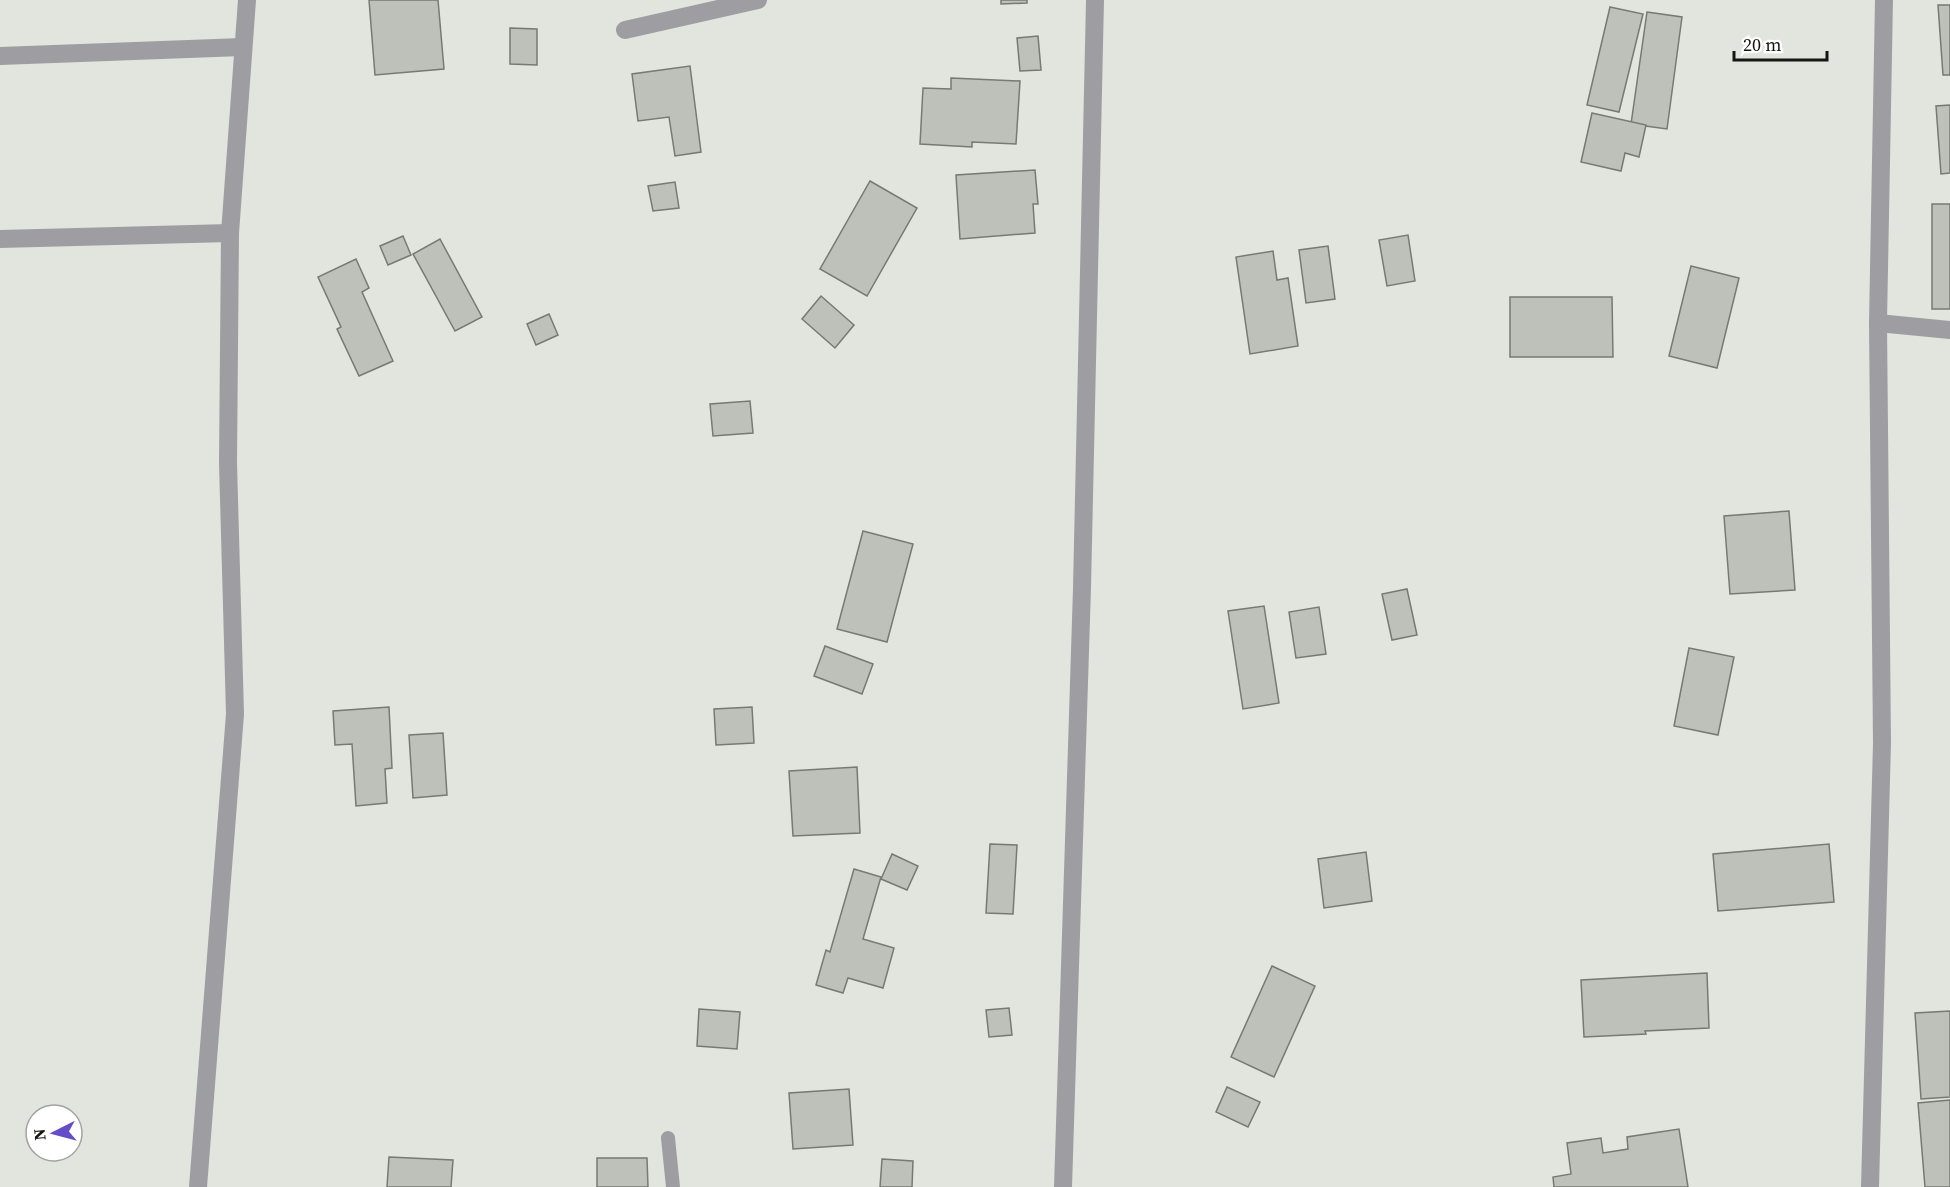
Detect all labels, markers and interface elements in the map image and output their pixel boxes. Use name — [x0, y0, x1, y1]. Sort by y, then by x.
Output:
scale bar — [1734, 24, 1827, 62]
text: 20 m — [1743, 32, 1781, 57]
north arrow — [24, 1103, 84, 1163]
text: N — [27, 1127, 51, 1142]

